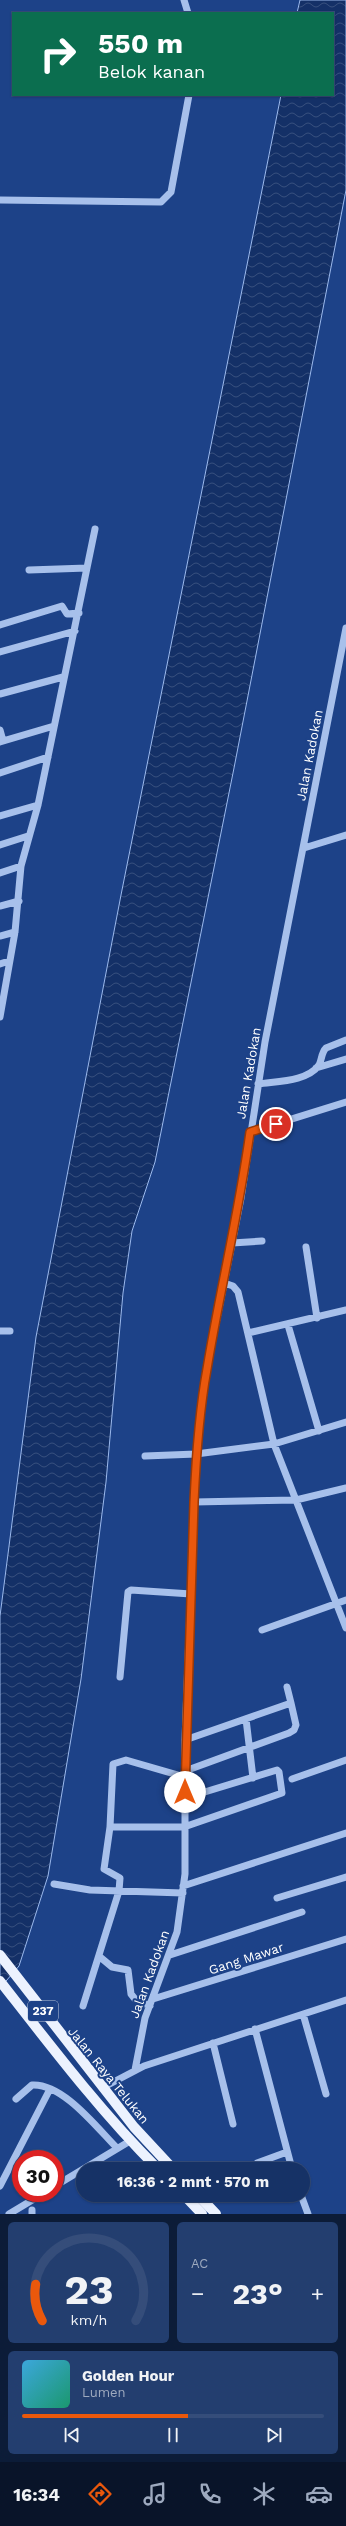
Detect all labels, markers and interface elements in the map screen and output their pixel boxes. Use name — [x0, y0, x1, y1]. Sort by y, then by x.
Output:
text: 550 m — [98, 27, 183, 60]
icon: right — [32, 28, 84, 80]
text: Belok kanan — [98, 61, 205, 82]
street label: Jalan Kadokan — [293, 708, 326, 802]
street label: Jalan Kadokan — [233, 1026, 264, 1120]
pin — [259, 1107, 293, 1141]
icon: arrive — [265, 1113, 287, 1135]
position arrow — [164, 1771, 206, 1813]
street label: Jalan Kadokan — [127, 1928, 172, 2020]
street label: Gang Mawar — [207, 1939, 285, 1978]
road number: 237 — [28, 2001, 58, 2021]
street label: Jalan Raya Telukan — [65, 2024, 152, 2127]
speed limit sign: 30 — [12, 2150, 64, 2202]
text: 16:36 · 2 mnt · 570 m — [117, 2173, 269, 2191]
text: AC — [191, 2256, 208, 2271]
text: 23 — [64, 2264, 113, 2313]
text: 23° — [232, 2276, 283, 2311]
text: − — [191, 2281, 204, 2306]
text: + — [311, 2281, 324, 2306]
text: km/h — [70, 2311, 107, 2327]
text: Golden Hour — [82, 2367, 174, 2385]
text: Lumen — [82, 2385, 126, 2400]
icon: previous — [61, 2424, 83, 2446]
icon: pause — [162, 2424, 184, 2446]
icon: next — [263, 2424, 285, 2446]
icon: directions — [86, 2480, 114, 2508]
icon: music — [141, 2480, 169, 2508]
icon: phone — [196, 2480, 224, 2508]
icon: climate — [250, 2480, 278, 2508]
icon: car — [305, 2480, 333, 2508]
text: 16:34 — [13, 2484, 60, 2505]

